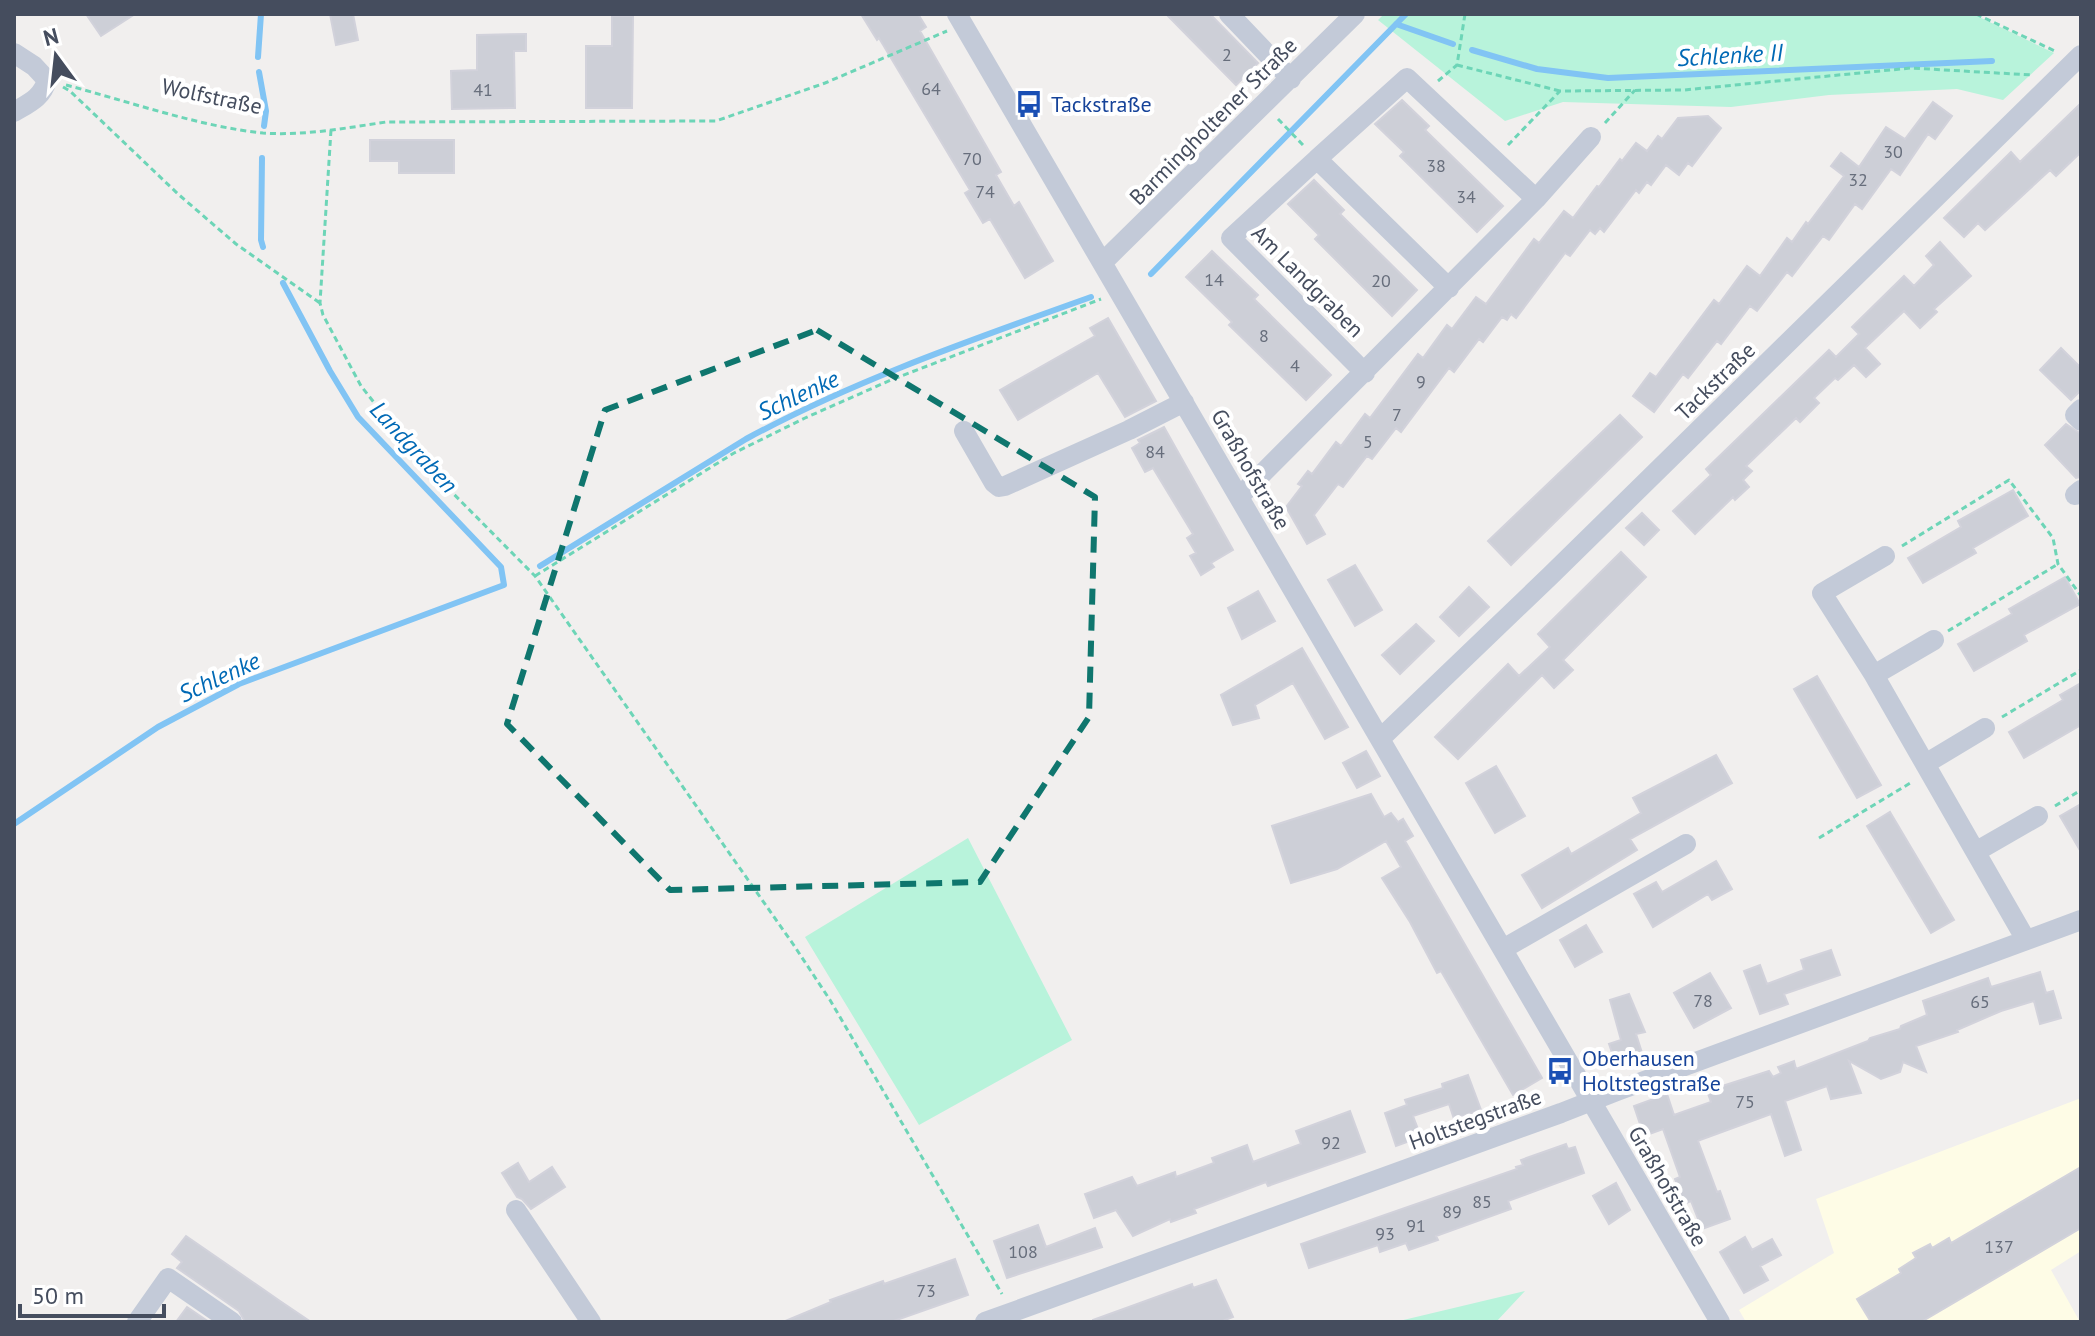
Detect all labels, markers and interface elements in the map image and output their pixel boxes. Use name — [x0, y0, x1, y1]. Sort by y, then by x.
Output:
north arrow — [16, 16, 96, 96]
text: N — [40, 21, 61, 52]
street label: Barmingholtener Straße — [1123, 31, 1303, 211]
water label: Schlenke II — [1676, 37, 1784, 73]
house number: 2 — [1222, 43, 1232, 66]
street label: Wolfstraße — [159, 72, 265, 120]
house number: 64 — [921, 77, 941, 100]
house number: 41 — [473, 78, 493, 101]
bus stop icon: Tackstraße — [1014, 89, 1044, 119]
place label: Tackstraße — [1051, 90, 1152, 118]
house number: 30 — [1883, 140, 1903, 163]
house number: 70 — [962, 147, 982, 170]
house number: 38 — [1426, 154, 1446, 177]
house number: 32 — [1848, 168, 1868, 191]
house number: 74 — [975, 180, 995, 203]
house number: 34 — [1456, 185, 1476, 208]
street label: Am Landgraben — [1246, 219, 1370, 343]
house number: 14 — [1204, 268, 1224, 291]
house number: 20 — [1371, 269, 1391, 292]
house number: 8 — [1259, 324, 1269, 347]
street label: Tackstraße — [1669, 336, 1761, 426]
house number: 4 — [1290, 354, 1300, 377]
water label: Schlenke — [752, 363, 844, 427]
house number: 9 — [1416, 370, 1426, 393]
water label: Landgraben — [363, 394, 465, 500]
house number: 7 — [1392, 403, 1402, 426]
street label: Graßhofstraße — [1205, 404, 1297, 534]
house number: 5 — [1363, 430, 1373, 453]
house number: 84 — [1145, 440, 1165, 463]
water label: Schlenke — [173, 645, 265, 709]
house number: 78 — [1693, 989, 1713, 1012]
house number: 65 — [1970, 990, 1990, 1013]
place label: Oberhausen Holtstegstraße — [1582, 1044, 1721, 1097]
bus stop icon: Oberhausen Holtstegstraße — [1545, 1056, 1575, 1086]
street label: Holtstegstraße — [1405, 1082, 1545, 1156]
house number: 75 — [1735, 1090, 1755, 1113]
street label: Graßhofstraße — [1622, 1121, 1714, 1251]
house number: 92 — [1321, 1131, 1341, 1154]
house number: 85 — [1472, 1190, 1492, 1213]
house number: 89 — [1442, 1200, 1462, 1223]
house number: 91 — [1406, 1214, 1426, 1237]
house number: 93 — [1375, 1222, 1395, 1245]
house number: 137 — [1984, 1235, 2014, 1258]
house number: 108 — [1008, 1240, 1038, 1263]
scale bar — [20, 1268, 164, 1318]
house number: 73 — [916, 1279, 936, 1302]
text: 50 m — [32, 1280, 84, 1311]

